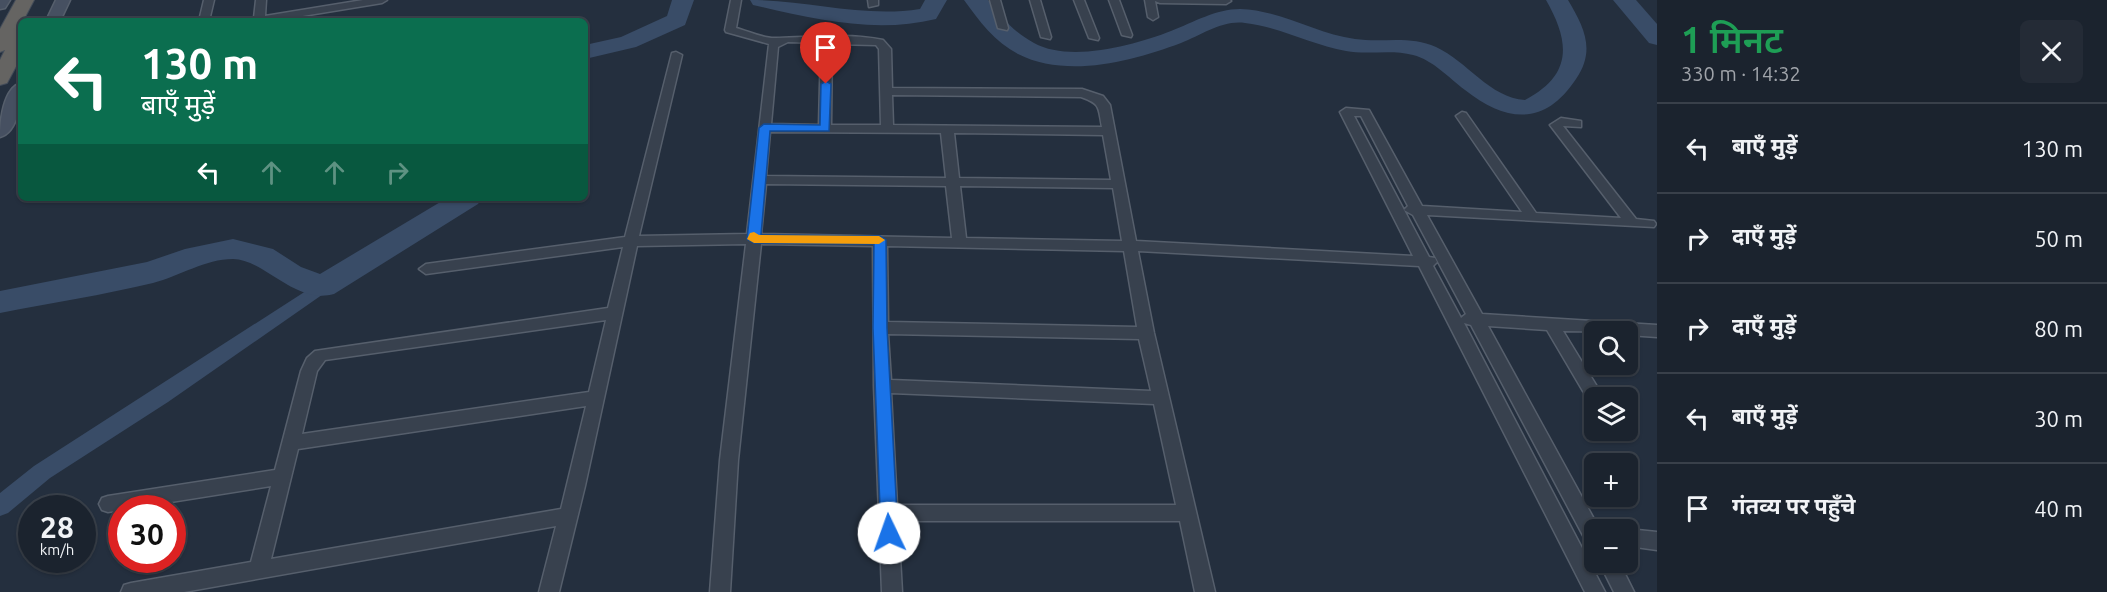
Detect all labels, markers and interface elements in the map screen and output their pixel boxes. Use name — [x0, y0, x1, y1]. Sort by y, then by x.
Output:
text: 1 मिनट — [1681, 19, 1783, 60]
button: close — [2020, 20, 2083, 83]
pin — [800, 22, 851, 84]
icon: arrive — [809, 31, 842, 64]
text: 130 m — [141, 40, 258, 87]
icon: left — [42, 42, 120, 120]
text: 330 m · 14:32 — [1681, 62, 1801, 85]
text: बाएँ मुड़ें — [141, 89, 215, 119]
icon: left — [1681, 132, 1714, 165]
text: बाएँ मुड़ें — [1732, 133, 1798, 158]
text: 130 m — [2022, 136, 2083, 161]
icon: left — [192, 156, 225, 189]
icon: ahead — [255, 156, 288, 189]
icon: ahead — [318, 156, 351, 189]
icon: right — [381, 156, 414, 189]
icon: right — [1681, 222, 1714, 255]
text: दाएँ मुड़ें — [1732, 223, 1796, 248]
text: 50 m — [2034, 226, 2083, 251]
icon: right — [1681, 312, 1714, 345]
text: दाएँ मुड़ें — [1732, 313, 1796, 338]
text: 80 m — [2034, 316, 2083, 341]
map controls — [1584, 321, 1638, 573]
button: search — [1584, 321, 1638, 375]
button: layers — [1584, 387, 1638, 441]
icon: left — [1681, 402, 1714, 435]
text: बाएँ मुड़ें — [1732, 403, 1798, 428]
text: 30 m — [2034, 406, 2083, 431]
button: + — [1584, 453, 1638, 507]
icon: arrive — [1681, 492, 1714, 525]
text: गंतव्य पर पहुँचे — [1732, 493, 1856, 518]
speed limit sign: 30 — [108, 495, 186, 573]
text: 40 m — [2034, 496, 2083, 521]
position arrow — [857, 501, 921, 565]
text: 28 — [40, 510, 74, 544]
button: − — [1584, 519, 1638, 573]
text: km/h — [40, 541, 74, 558]

